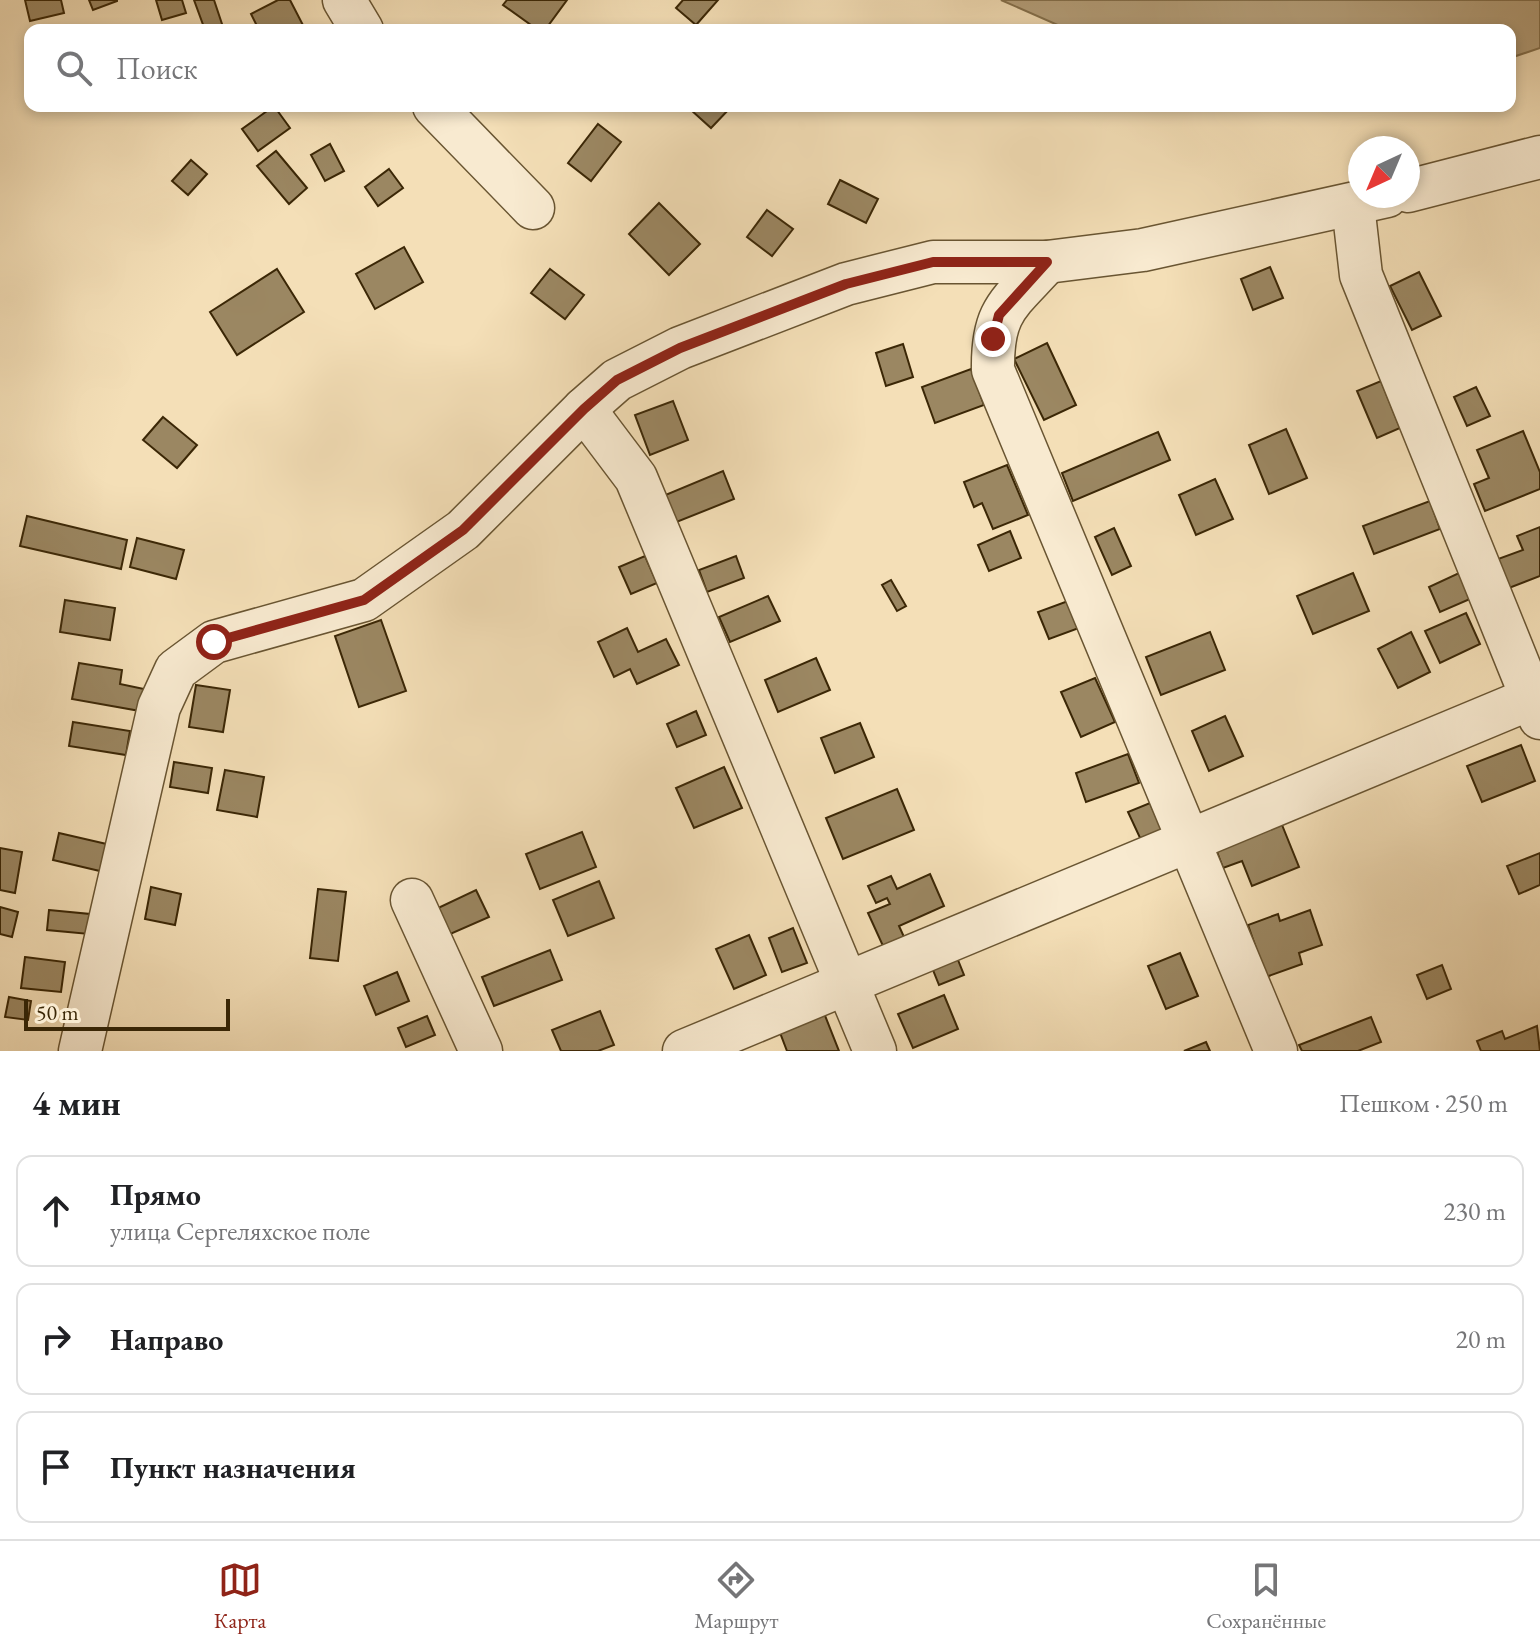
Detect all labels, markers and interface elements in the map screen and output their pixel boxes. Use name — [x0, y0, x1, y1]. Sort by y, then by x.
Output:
search box — [24, 24, 1516, 112]
icon: search — [52, 46, 96, 90]
text: Поиск — [116, 49, 198, 88]
north arrow — [1348, 136, 1420, 208]
route end — [975, 321, 1011, 357]
route start — [196, 624, 232, 660]
scale bar — [24, 995, 230, 1031]
text: 50 m — [36, 998, 79, 1027]
text: 4 мин — [32, 1081, 121, 1125]
text: Пешком · 250 m — [1339, 1086, 1508, 1120]
text: Прямо — [110, 1175, 201, 1214]
icon: ahead — [34, 1189, 78, 1233]
text: 230 m — [1443, 1194, 1506, 1228]
text: улица Сергеляхское поле — [110, 1214, 370, 1248]
icon: right — [34, 1317, 78, 1361]
text: Направо — [110, 1320, 223, 1359]
text: 20 m — [1456, 1322, 1506, 1356]
icon: arrive — [34, 1445, 78, 1489]
text: Пункт назначения — [110, 1448, 356, 1487]
tab: Карта — [214, 1558, 266, 1635]
tab: Маршрут — [694, 1558, 778, 1635]
tab: Сохранённые — [1206, 1558, 1326, 1635]

